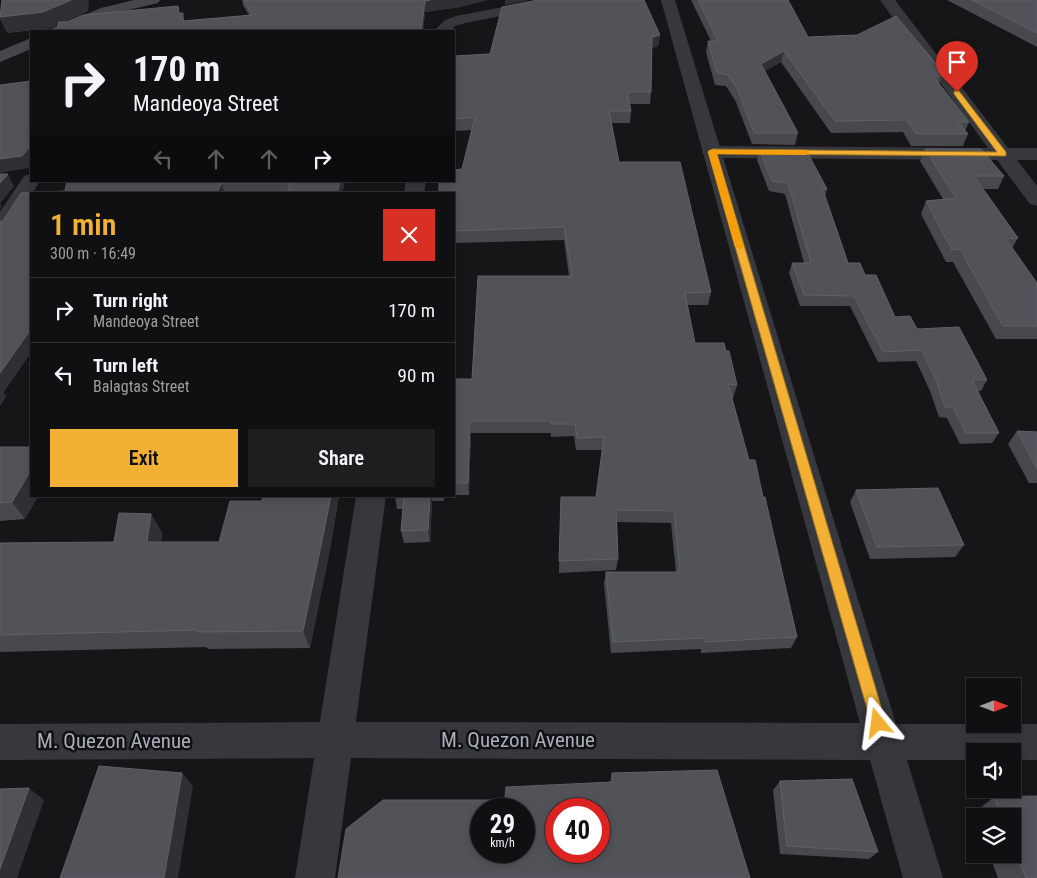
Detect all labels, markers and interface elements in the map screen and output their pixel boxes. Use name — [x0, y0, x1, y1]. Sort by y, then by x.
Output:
pin — [936, 41, 978, 92]
icon: arrive — [943, 48, 971, 76]
text: 170 m — [133, 49, 220, 90]
icon: right — [50, 50, 115, 115]
text: Mandeoya Street — [133, 91, 279, 116]
icon: left — [149, 145, 177, 173]
icon: ahead — [202, 145, 230, 173]
icon: ahead — [255, 145, 283, 173]
icon: right — [308, 145, 336, 173]
text: 1 min — [50, 207, 116, 242]
button: close — [383, 209, 435, 261]
text: 300 m · 16:49 — [50, 244, 136, 263]
text: Turn right — [93, 289, 168, 312]
icon: right — [50, 296, 78, 324]
text: 170 m — [388, 299, 435, 322]
text: Mandeoya Street — [93, 312, 199, 331]
text: Turn left — [93, 354, 158, 377]
icon: left — [50, 361, 78, 389]
text: 90 m — [398, 364, 435, 387]
text: Balagtas Street — [93, 377, 189, 396]
button: Exit — [50, 429, 238, 487]
button: Share — [248, 429, 435, 487]
north arrow — [966, 678, 1021, 732]
map controls — [966, 678, 1021, 863]
position arrow — [851, 696, 903, 748]
street label: M. Quezon Avenue — [441, 728, 595, 752]
street label: M. Quezon Avenue — [37, 729, 191, 753]
button: sound — [966, 743, 1021, 798]
speed limit sign: 40 — [545, 798, 610, 863]
button: layers — [966, 808, 1021, 863]
text: 29 — [490, 810, 515, 839]
text: km/h — [490, 836, 515, 850]

